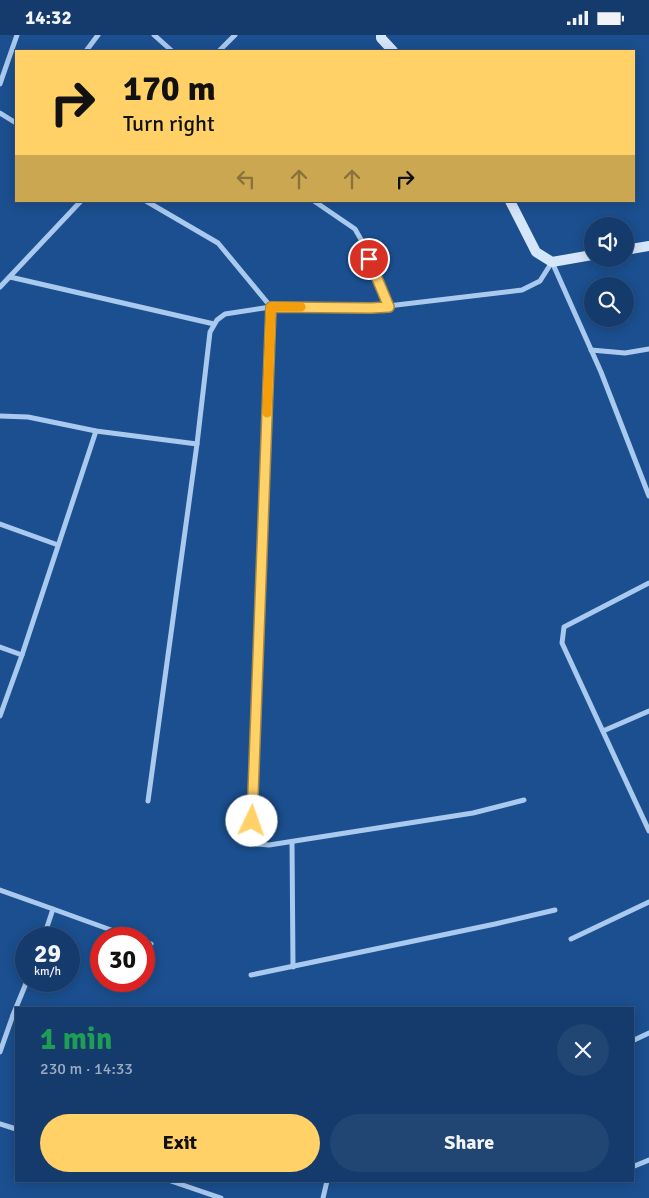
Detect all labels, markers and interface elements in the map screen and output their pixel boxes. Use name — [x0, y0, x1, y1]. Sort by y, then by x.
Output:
text: 14:32 — [25, 6, 72, 30]
text: 170 m — [123, 67, 216, 110]
icon: right — [40, 70, 105, 135]
text: Turn right — [123, 110, 215, 137]
icon: left — [232, 165, 260, 193]
icon: ahead — [285, 165, 313, 193]
icon: ahead — [338, 165, 366, 193]
icon: right — [391, 165, 419, 193]
map controls — [584, 217, 634, 327]
button: sound — [584, 217, 634, 267]
pin — [348, 238, 390, 280]
icon: arrive — [355, 245, 383, 273]
button: search — [584, 277, 634, 327]
position arrow — [225, 794, 277, 846]
speed limit sign: 30 — [90, 927, 155, 992]
text: 29 — [34, 938, 61, 969]
text: km/h — [34, 964, 61, 979]
text: 1 min — [40, 1021, 112, 1058]
button: close — [557, 1024, 609, 1076]
text: 230 m · 14:33 — [40, 1059, 133, 1079]
button: Exit — [40, 1114, 320, 1172]
button: Share — [330, 1114, 609, 1172]

